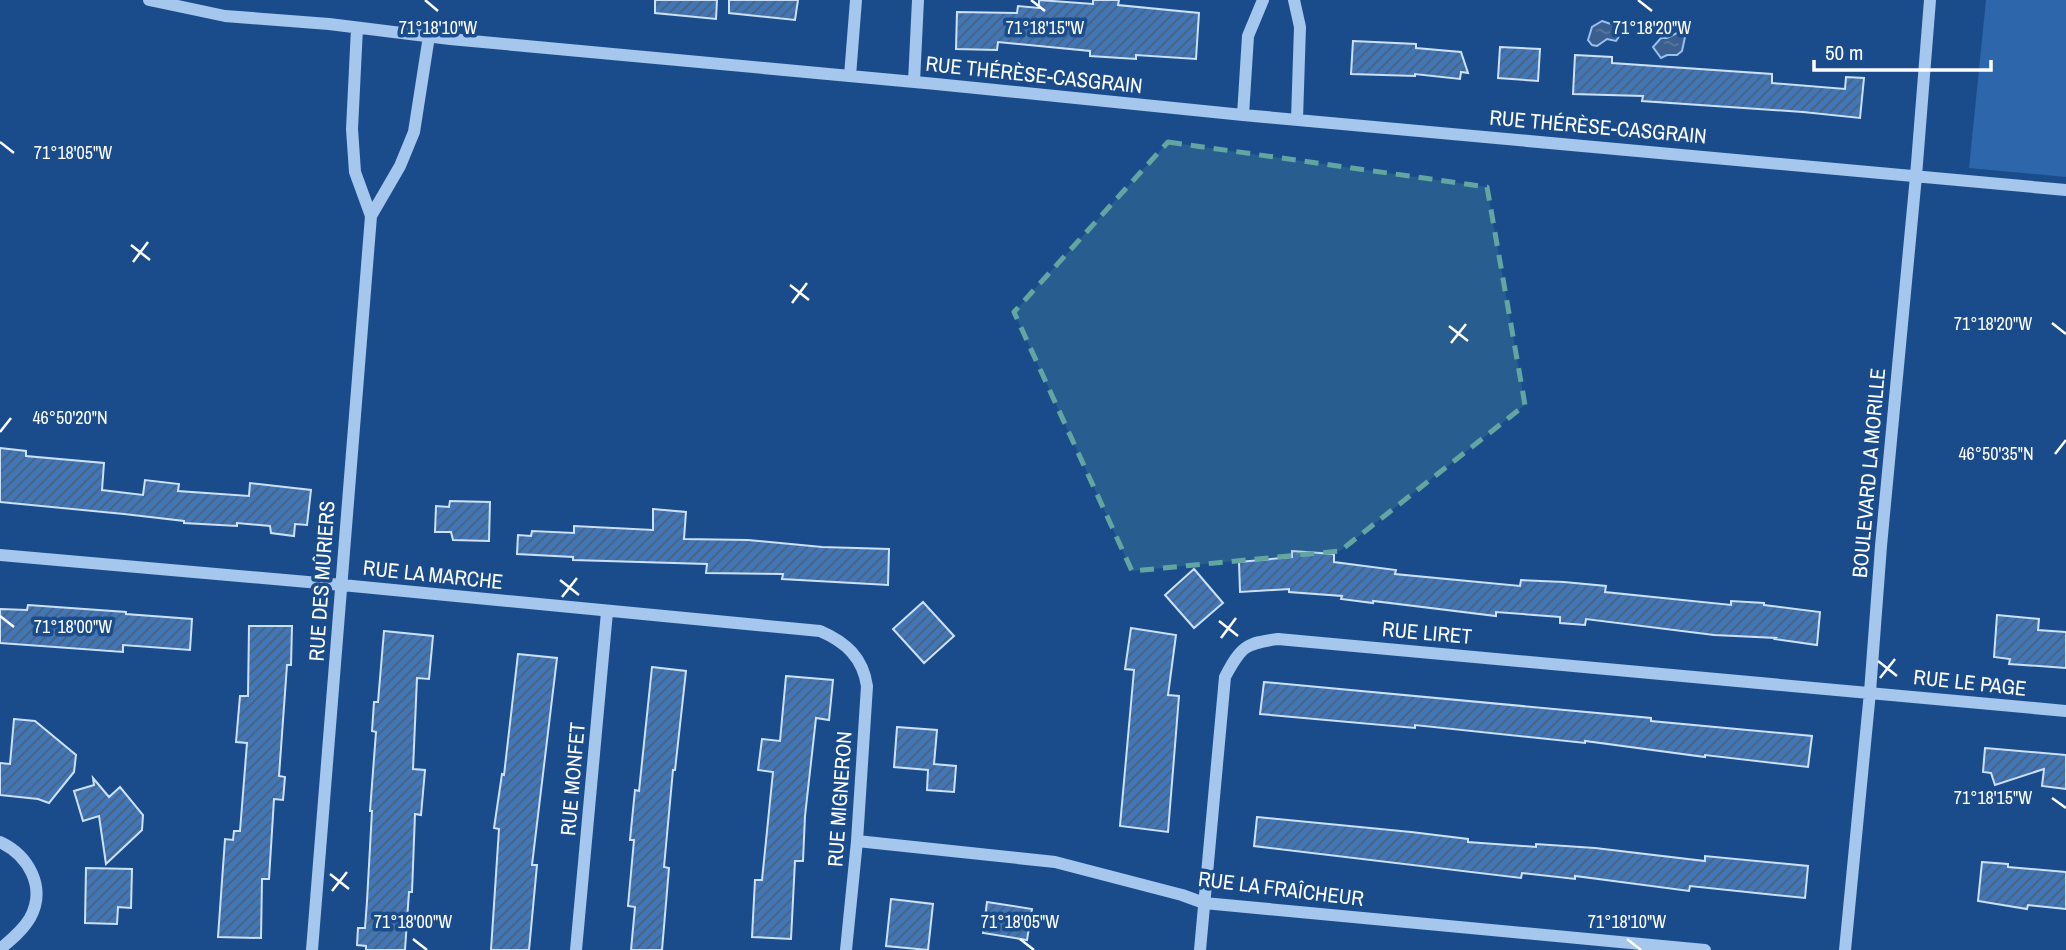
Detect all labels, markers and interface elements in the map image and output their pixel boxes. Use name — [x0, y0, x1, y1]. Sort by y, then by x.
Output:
text: 71°18'10"W — [399, 15, 477, 40]
text: 71°18'15"W — [1006, 15, 1084, 40]
text: 71°18'20"W — [1613, 15, 1691, 40]
scale bar — [1814, 28, 1991, 72]
text: 50 m — [1825, 38, 1863, 67]
street label: RUE THÉRÈSE-CASGRAIN — [924, 49, 1144, 100]
street label: RUE THÉRÈSE-CASGRAIN — [1488, 103, 1708, 150]
text: 71°18'05"W — [34, 140, 112, 165]
text: 71°18'20"W — [1954, 311, 2032, 336]
street label: BOULEVARD LA MORILLE — [1845, 367, 1892, 579]
text: 46°50'20"N — [32, 405, 108, 430]
text: 46°50'35"N — [1958, 441, 2034, 466]
street label: RUE DES MÛRIERS — [301, 500, 342, 662]
street label: RUE LA MARCHE — [362, 553, 505, 596]
text: 71°18'00"W — [34, 614, 112, 639]
street label: RUE LIRET — [1381, 614, 1474, 651]
street label: RUE LE PAGE — [1912, 662, 2028, 703]
street label: RUE MONFET — [553, 721, 592, 837]
street label: RUE MIGNERON — [820, 730, 859, 868]
text: 71°18'15"W — [1954, 785, 2032, 810]
street label: RUE LA FRAÎCHEUR — [1197, 864, 1365, 913]
text: 71°18'00"W — [374, 909, 452, 934]
text: 71°18'05"W — [981, 909, 1059, 934]
text: 71°18'10"W — [1588, 909, 1666, 934]

